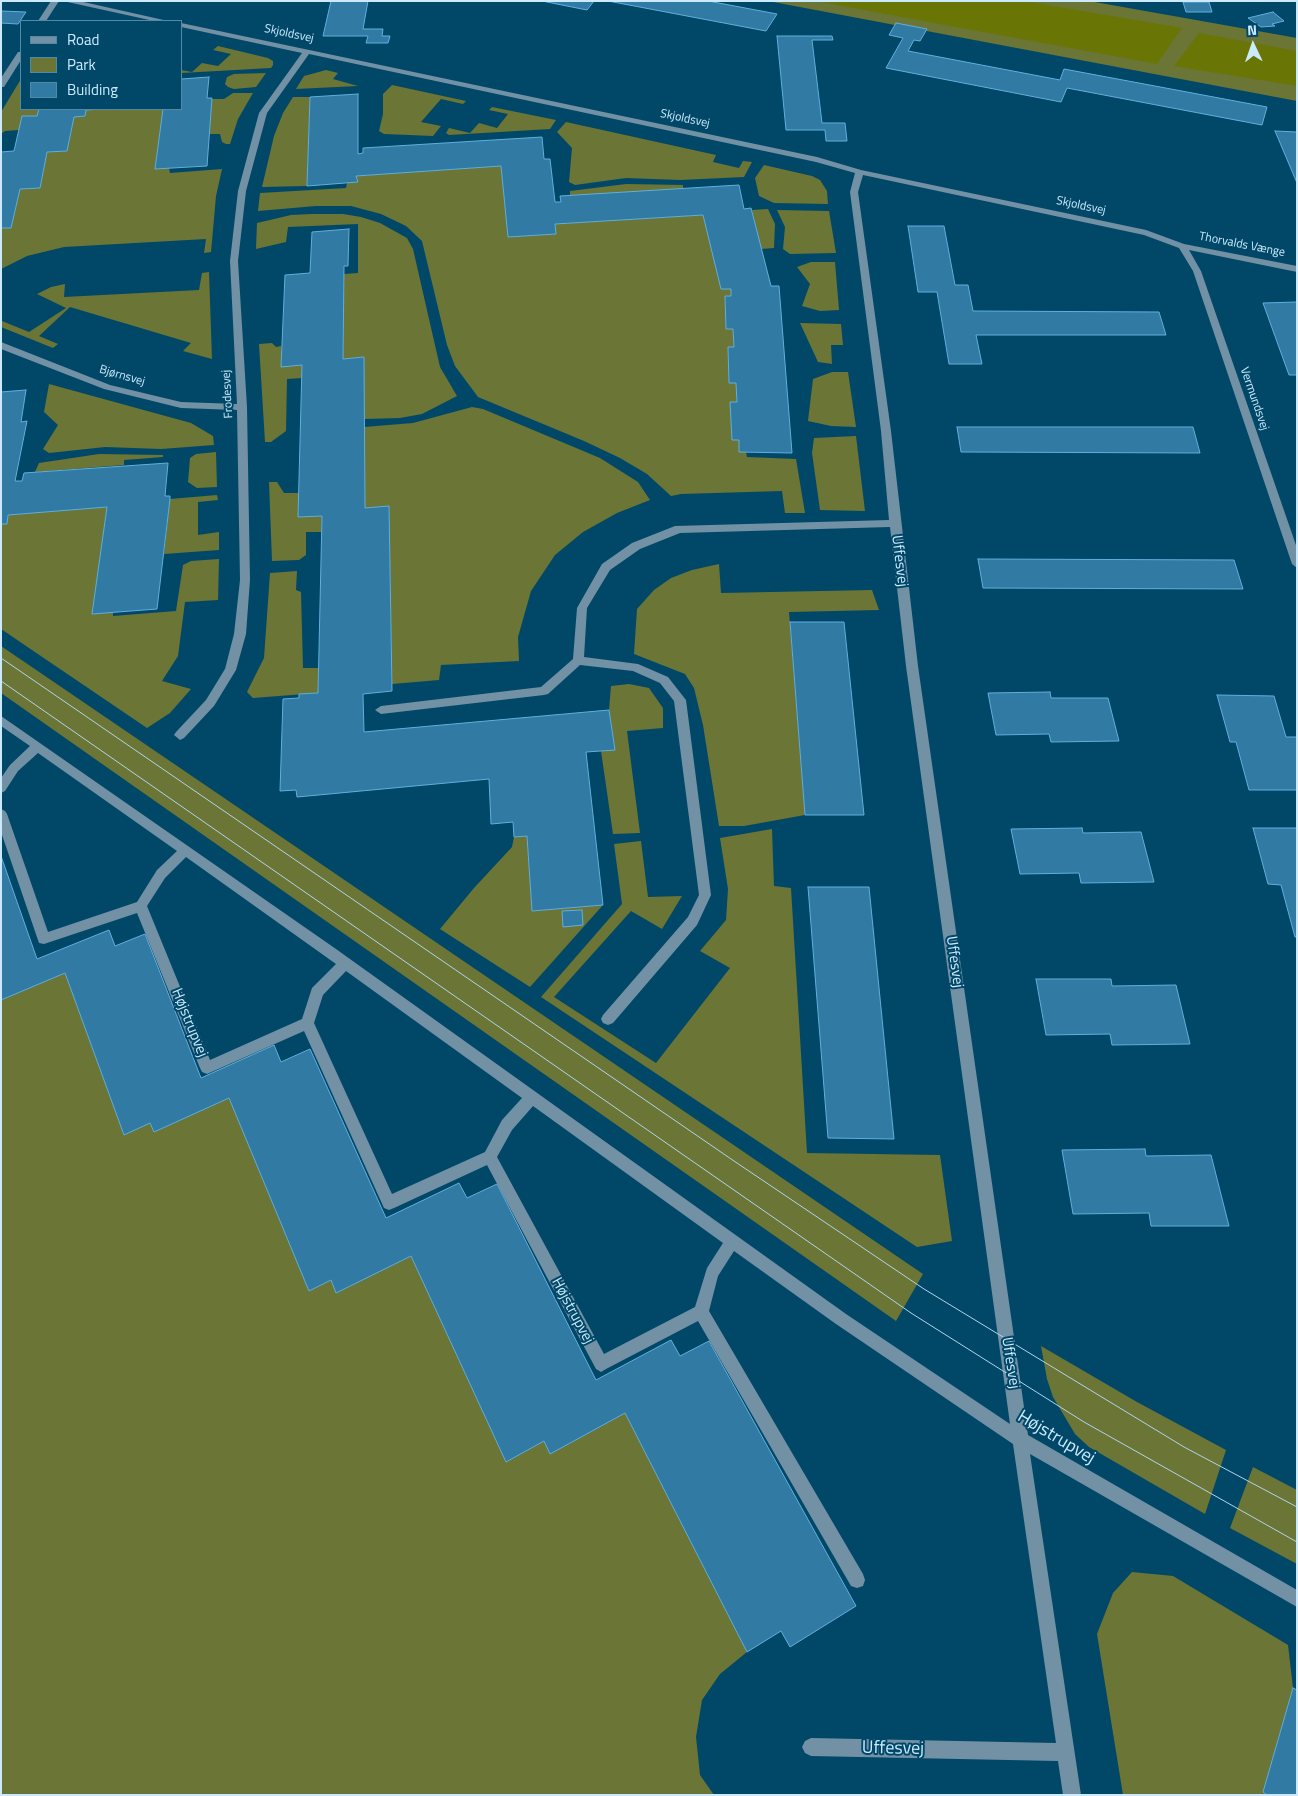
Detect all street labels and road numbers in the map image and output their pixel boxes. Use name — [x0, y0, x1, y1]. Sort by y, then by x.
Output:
street label: Skjoldsvej — [263, 22, 315, 46]
street label: Skjoldsvej — [659, 107, 711, 131]
street label: Skjoldsvej — [1055, 194, 1107, 218]
street label: Thorvalds Vænge — [1198, 230, 1286, 260]
street label: Bjørnsvej — [98, 363, 146, 389]
street label: Vermundsvej — [1236, 366, 1272, 432]
street label: Frodesvej — [220, 369, 236, 419]
street label: Uffesvej — [887, 534, 911, 588]
street label: Uffesvej — [941, 935, 967, 989]
street label: Højstrupvej — [167, 986, 211, 1060]
street label: Højstrupvej — [547, 1275, 597, 1347]
street label: Uffesvej — [997, 1336, 1023, 1390]
street label: Højstrupvej — [1013, 1406, 1099, 1470]
street label: Uffesvej — [862, 1738, 924, 1760]

